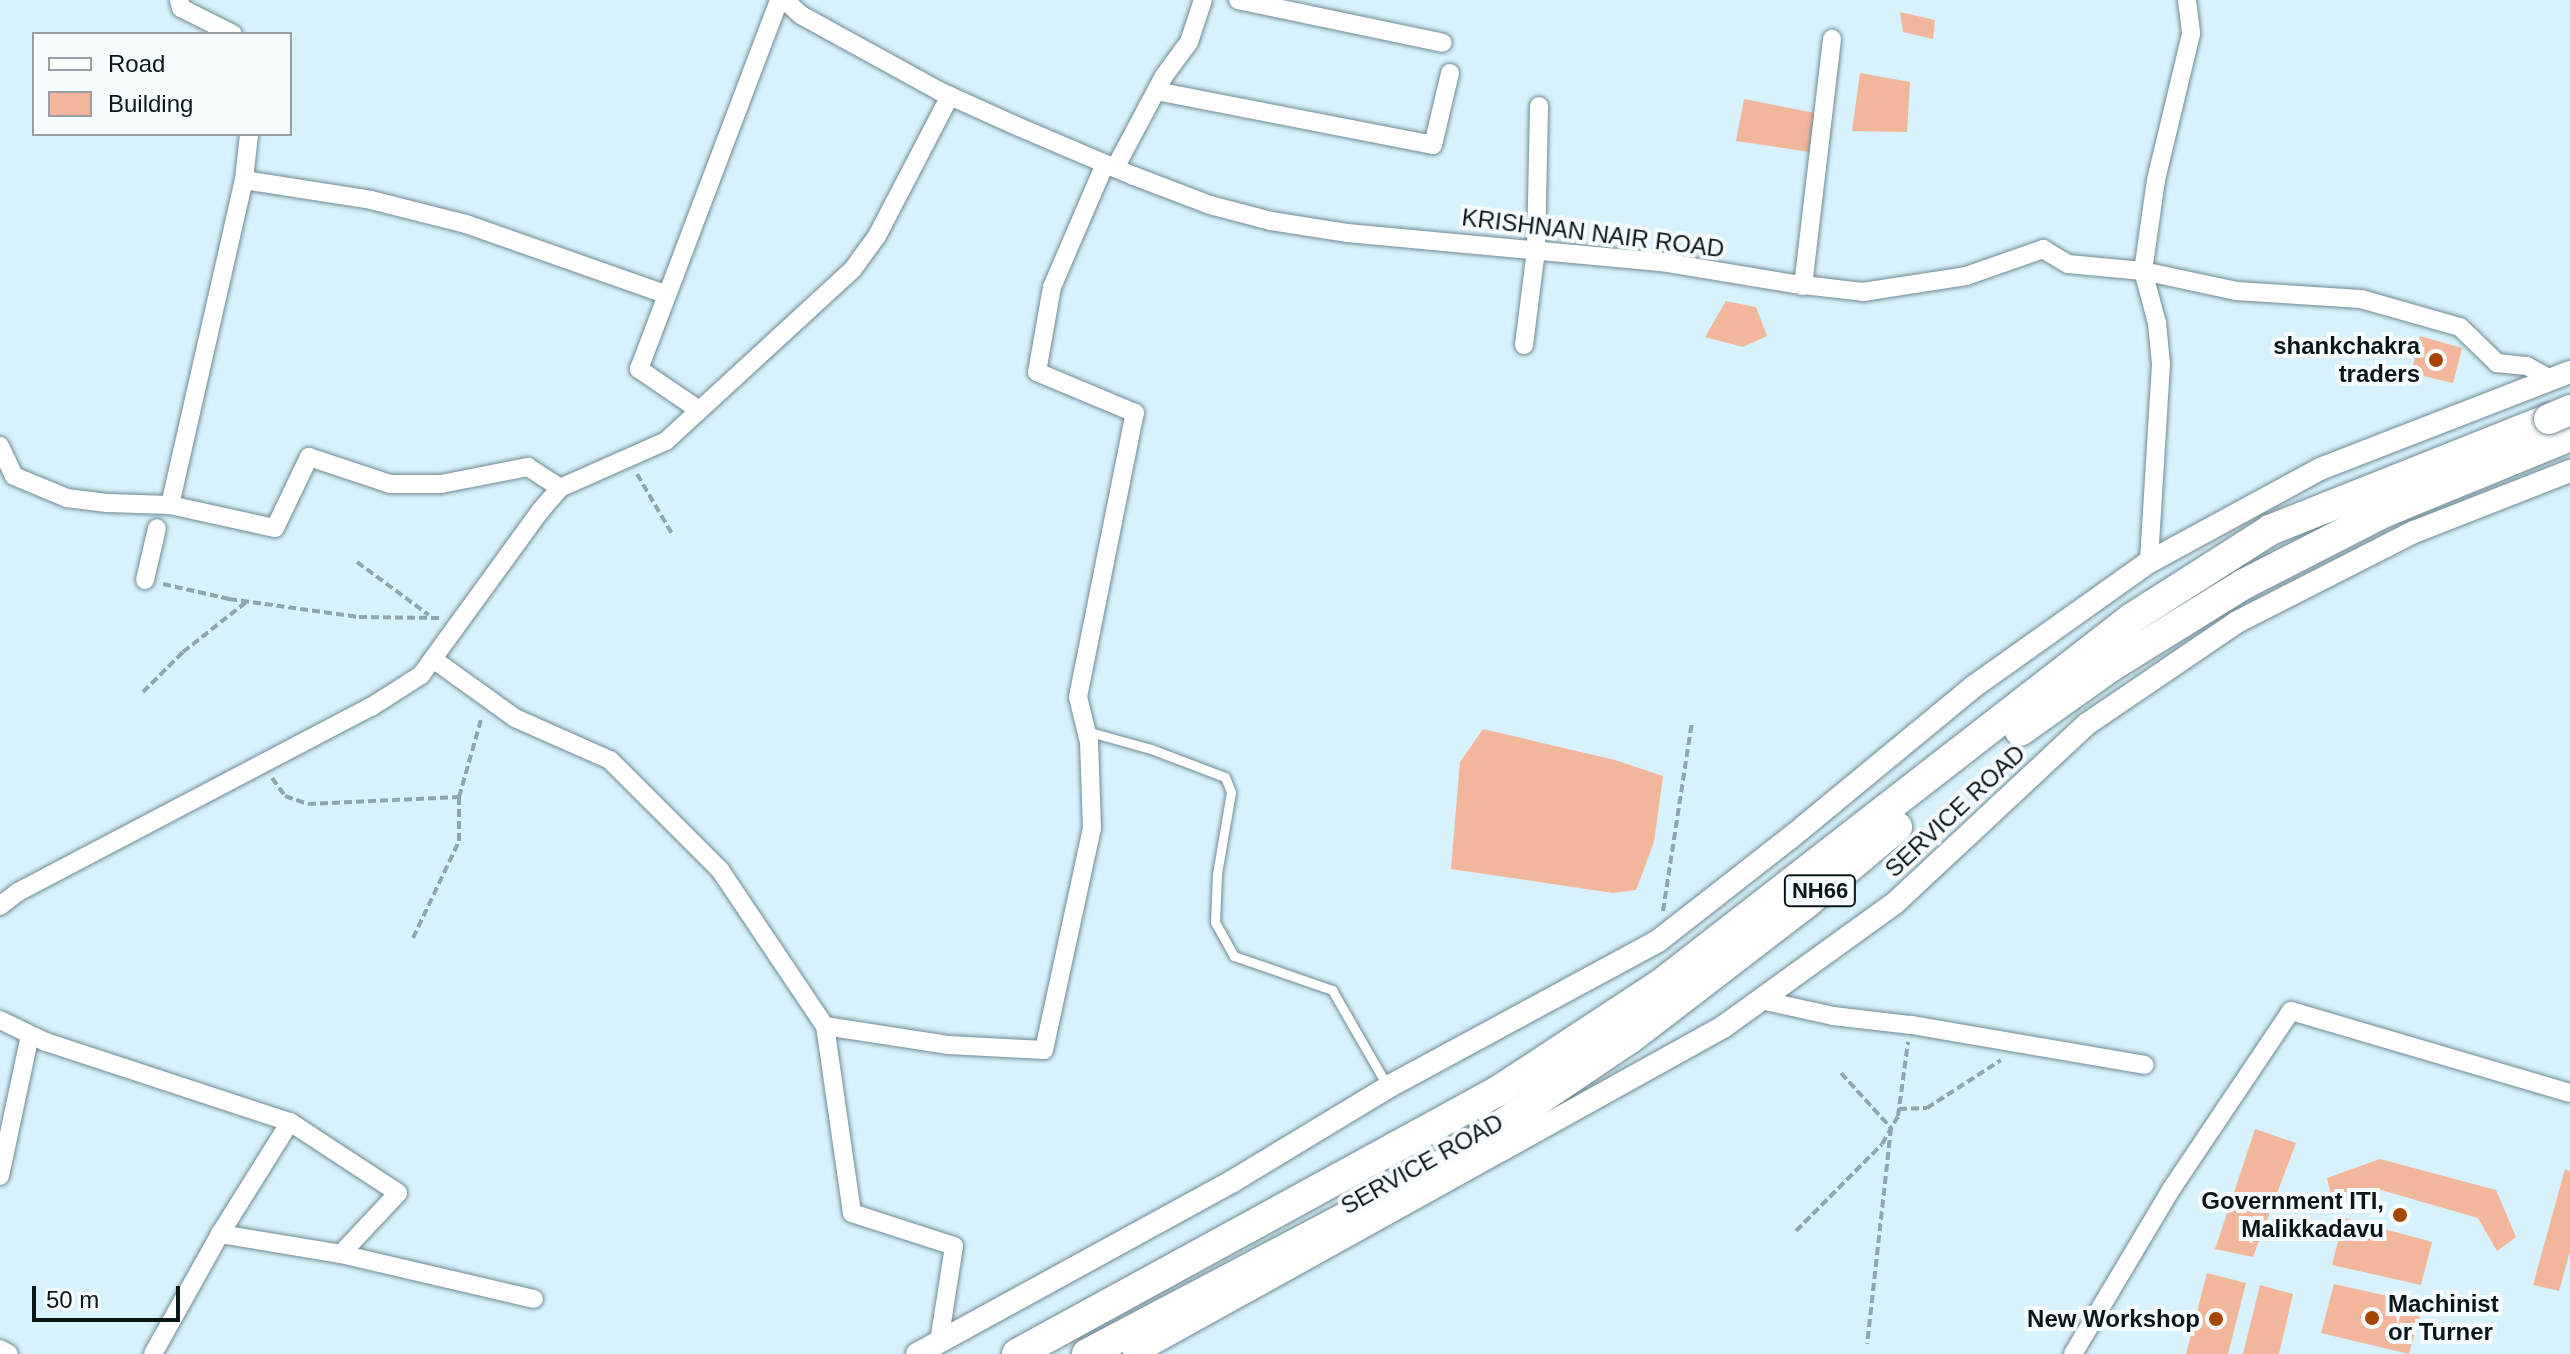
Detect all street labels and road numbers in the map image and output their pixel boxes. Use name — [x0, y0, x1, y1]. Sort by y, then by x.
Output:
street label: KRISHNAN NAIR ROAD — [1460, 203, 1726, 263]
street label: SERVICE ROAD — [1879, 739, 2031, 883]
road number: NH66 — [1782, 873, 1858, 909]
street label: SERVICE ROAD — [1336, 1108, 1508, 1220]

